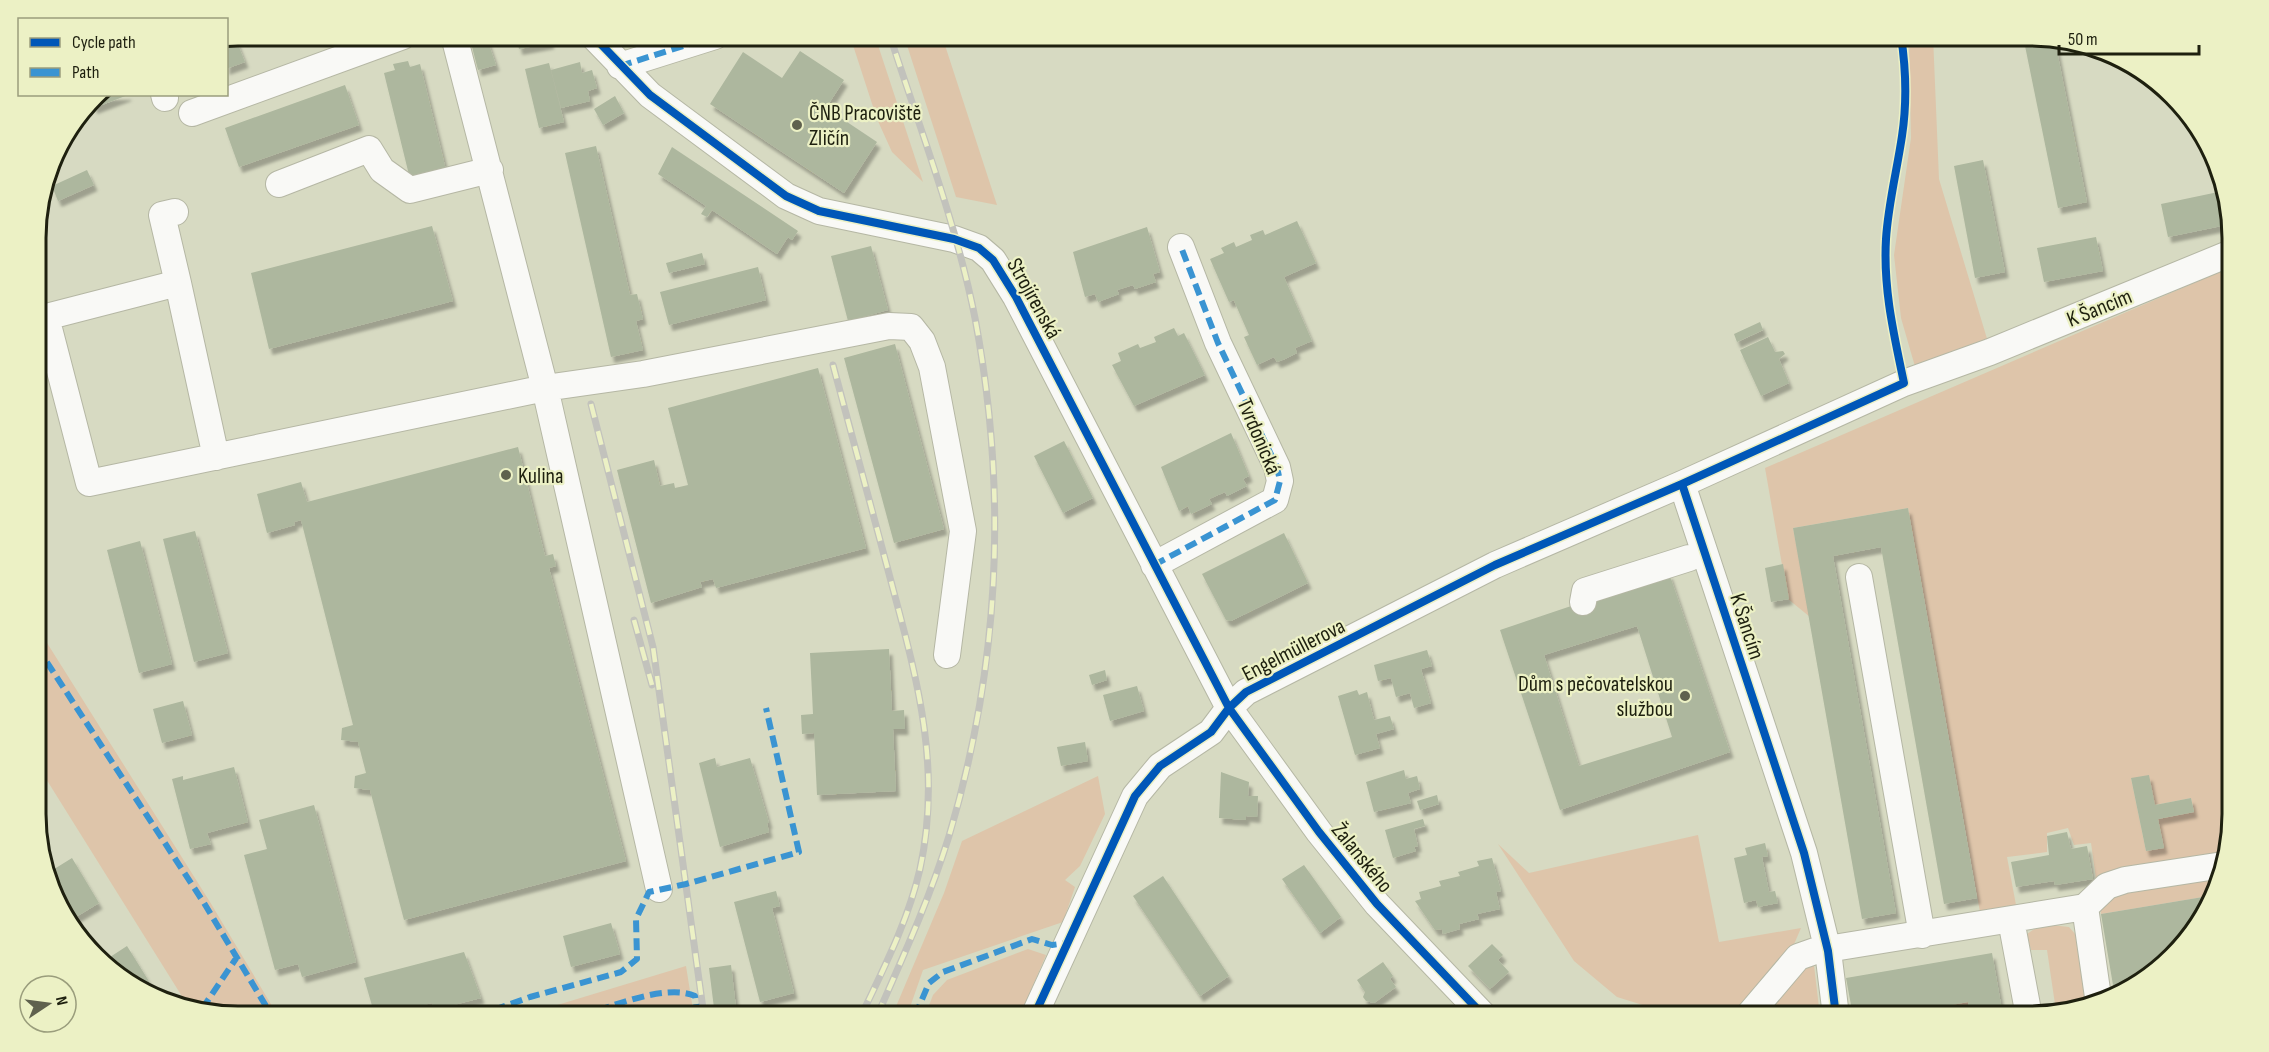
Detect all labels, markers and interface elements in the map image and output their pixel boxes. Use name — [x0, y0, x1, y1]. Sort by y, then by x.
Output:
legend — [18, 18, 228, 96]
scale bar — [2059, 18, 2198, 56]
text: 50 m — [2068, 29, 2098, 50]
text: Cycle path — [72, 32, 136, 53]
text: Path — [72, 62, 100, 83]
place label: ČNB Pracoviště Zličín — [809, 100, 921, 152]
marker: ČNB Pracoviště Zličín — [790, 118, 804, 132]
street label: Strojírenská — [1000, 254, 1067, 344]
street label: K Šancím — [2063, 283, 2136, 334]
street label: Tvrdonická — [1231, 394, 1287, 479]
place label: Kulina — [518, 463, 563, 490]
marker: Kulina — [499, 468, 513, 482]
street label: K Šancím — [1723, 590, 1770, 663]
street label: Engelmüllerova — [1238, 613, 1350, 688]
place label: Dům s pečovatelskou službou — [1518, 671, 1673, 723]
marker: Dům s pečovatelskou službou — [1678, 689, 1692, 703]
street label: Žalanského — [1325, 817, 1398, 899]
north arrow — [18, 974, 78, 1034]
text: N — [51, 995, 71, 1007]

